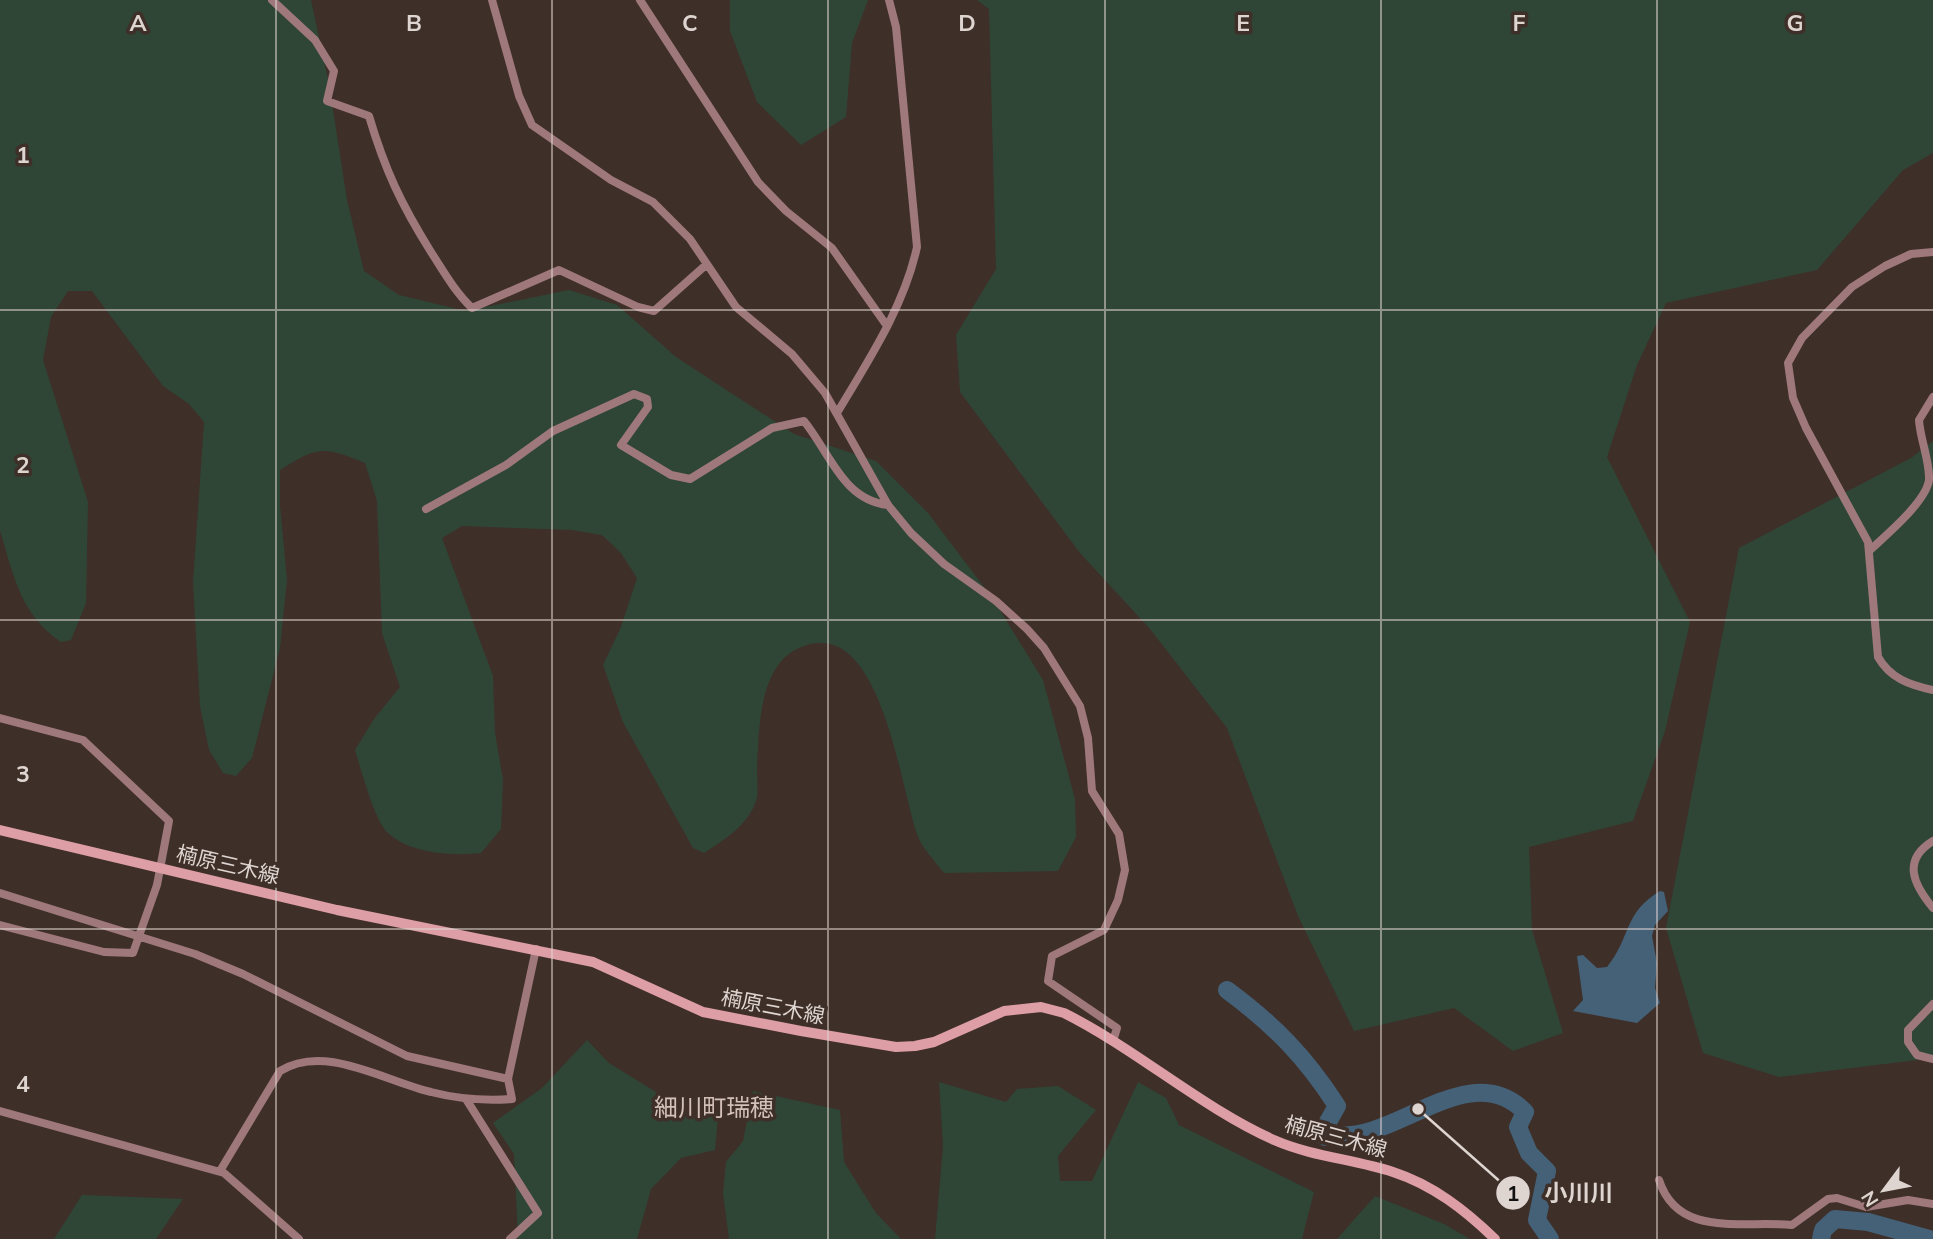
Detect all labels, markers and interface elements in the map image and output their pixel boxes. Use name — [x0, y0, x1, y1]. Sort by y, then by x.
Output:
text: A — [129, 8, 147, 37]
text: B — [406, 8, 422, 37]
text: C — [682, 8, 698, 37]
text: D — [958, 8, 976, 37]
text: E — [1236, 8, 1250, 37]
text: F — [1512, 8, 1526, 37]
text: G — [1786, 8, 1804, 37]
text: 1 — [16, 140, 30, 169]
text: 2 — [16, 450, 30, 479]
text: 3 — [16, 759, 30, 788]
street label: 楠原三木線 — [174, 840, 282, 888]
street label: 楠原三木線 — [719, 983, 827, 1029]
text: 4 — [16, 1069, 30, 1098]
district label: 細川町瑞穂 — [654, 1092, 774, 1122]
street label: 楠原三木線 — [1282, 1110, 1390, 1162]
north arrow — [1849, 1155, 1919, 1225]
callout: 小川川 — [1496, 1171, 1628, 1215]
text: 小川川 — [1545, 1178, 1614, 1207]
text: 1 — [1507, 1180, 1519, 1206]
text: N — [1856, 1187, 1884, 1211]

